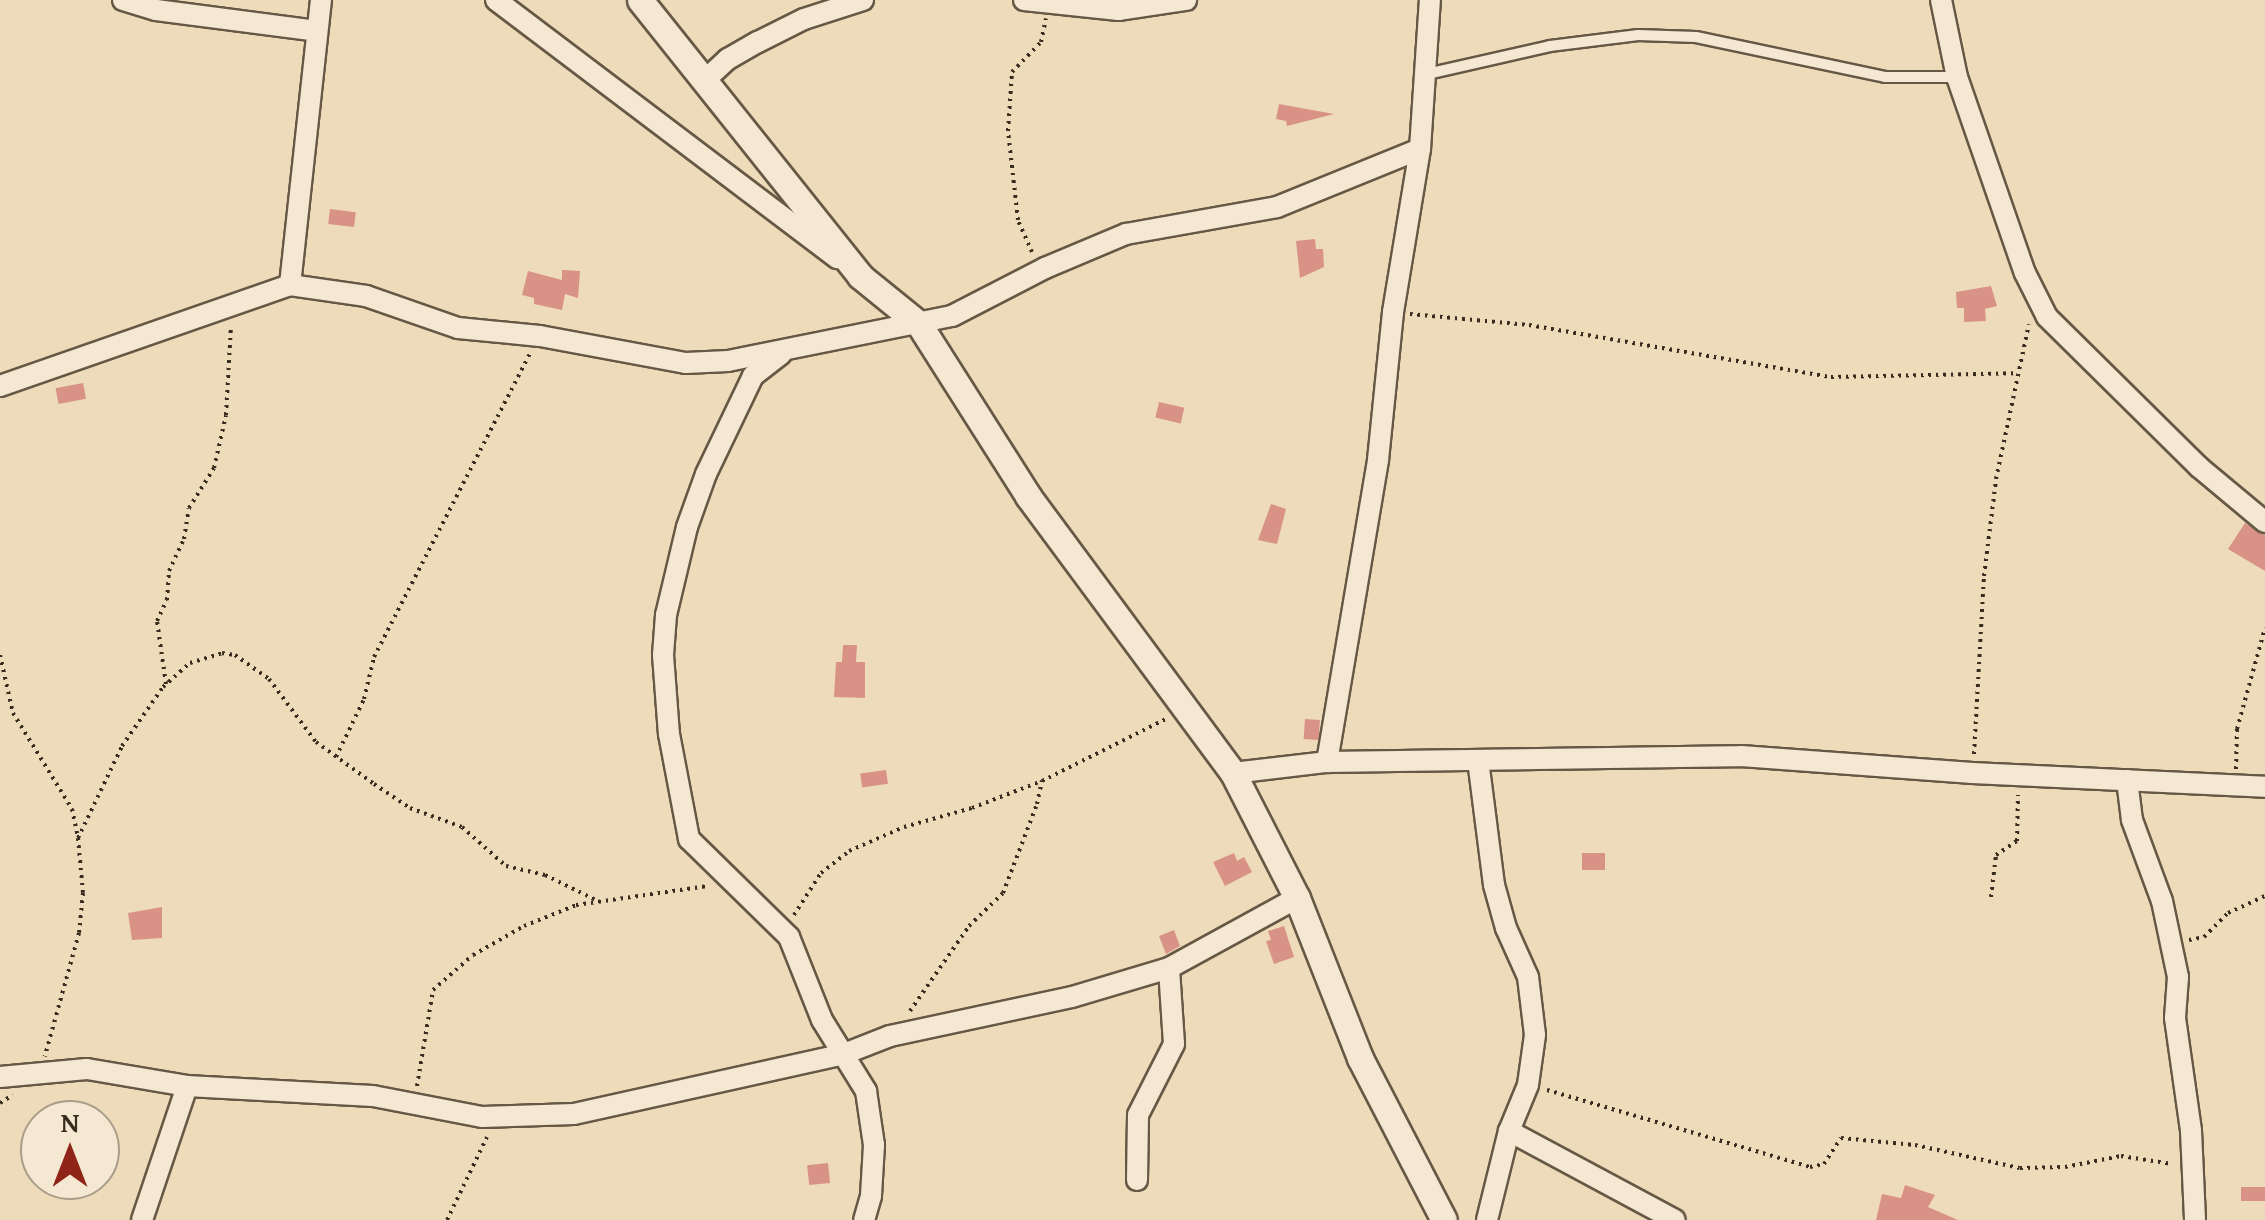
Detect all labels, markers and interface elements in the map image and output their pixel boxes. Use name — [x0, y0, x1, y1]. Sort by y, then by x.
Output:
north arrow — [20, 1100, 120, 1200]
text: N — [61, 1101, 79, 1142]

